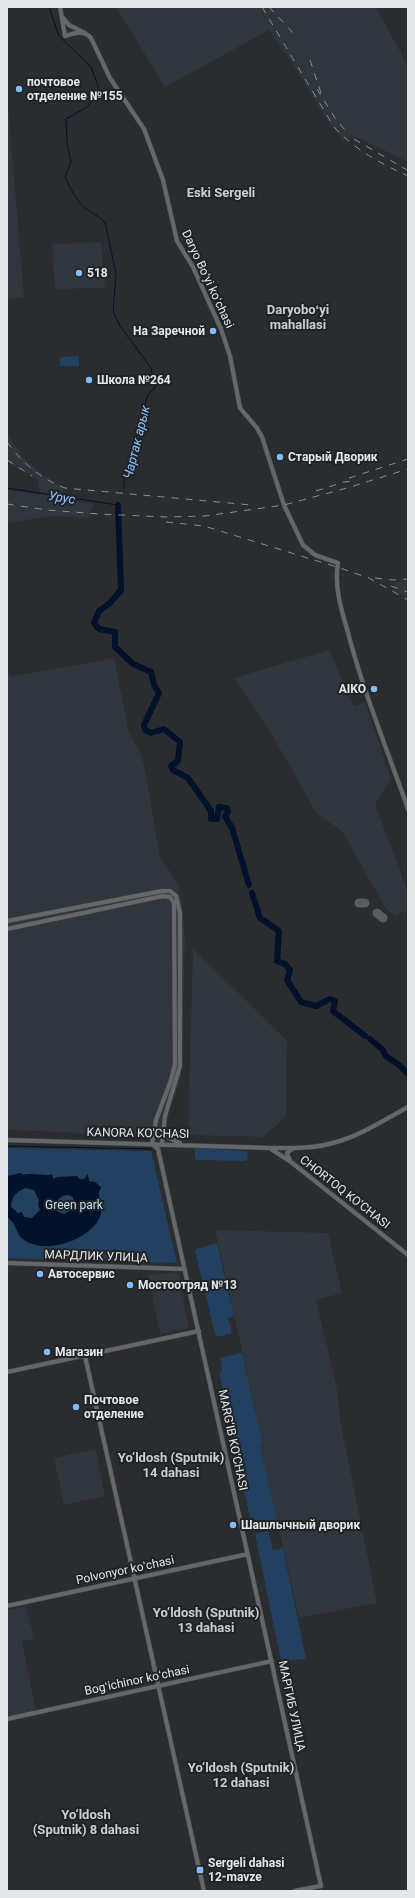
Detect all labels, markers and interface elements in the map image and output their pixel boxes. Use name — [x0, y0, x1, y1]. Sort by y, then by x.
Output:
place label: почтовое отделение №155 — [27, 75, 123, 103]
marker: почтовое отделение №155 — [14, 84, 24, 94]
district label: Eski Sergeli — [187, 185, 255, 200]
street label: Daryo Boʻyi koʻchasi — [179, 228, 237, 330]
place label: 518 — [87, 266, 108, 280]
marker: 518 — [74, 268, 84, 278]
district label: Daryoboʻyi mahallasi — [267, 302, 329, 332]
place label: На Заречной — [133, 324, 205, 338]
marker: На Заречной — [208, 326, 218, 336]
place label: Школа №264 — [97, 373, 171, 387]
marker: Школа №264 — [84, 375, 94, 385]
water label: Чартак арык — [120, 403, 153, 481]
place label: Старый Дворик — [288, 450, 378, 464]
marker: Старый Дворик — [275, 452, 285, 462]
water label: Урус — [48, 488, 77, 507]
place label: AIKO — [339, 682, 366, 696]
marker: AIKO — [369, 684, 379, 694]
street label: KANORA KO'CHASI — [86, 1125, 190, 1141]
street label: CHORTOQ KO'CHASI — [297, 1152, 393, 1232]
park label: Green park — [45, 1198, 104, 1212]
street label: МАРДЛИК УЛИЦА — [44, 1247, 148, 1265]
place label: Автосервис — [48, 1267, 115, 1281]
marker: Автосервис — [35, 1269, 45, 1279]
place label: Мостоотряд №13 — [138, 1278, 237, 1292]
marker: Мостоотряд №13 — [125, 1280, 135, 1290]
place label: Магазин — [55, 1345, 103, 1359]
marker: Магазин — [42, 1347, 52, 1357]
street label: MARG‘IB KO‘CHASI — [215, 1388, 251, 1492]
place label: Почтовое отделение — [84, 1393, 144, 1421]
marker: Почтовое отделение — [71, 1402, 81, 1412]
district label: Yo‘ldosh (Sputnik) 14 dahasi — [118, 1450, 224, 1480]
place label: Шашлычный дворик — [241, 1518, 360, 1532]
marker: Шашлычный дворик — [228, 1520, 238, 1530]
street label: Polvonyor koʻchasi — [75, 1553, 175, 1587]
district label: Yo‘ldosh (Sputnik) 13 dahasi — [153, 1605, 259, 1635]
street label: МАРГИБ УЛИЦА — [276, 1659, 309, 1753]
street label: Bogʻichinor koʻchasi — [83, 1662, 191, 1698]
district label: Yo‘ldosh (Sputnik) 12 dahasi — [188, 1760, 294, 1790]
district label: Yo‘ldosh (Sputnik) 8 dahasi — [33, 1807, 139, 1837]
place label: Sergeli dahasi 12-mavze — [208, 1856, 284, 1884]
marker: Sergeli dahasi 12-mavze — [195, 1865, 205, 1875]

